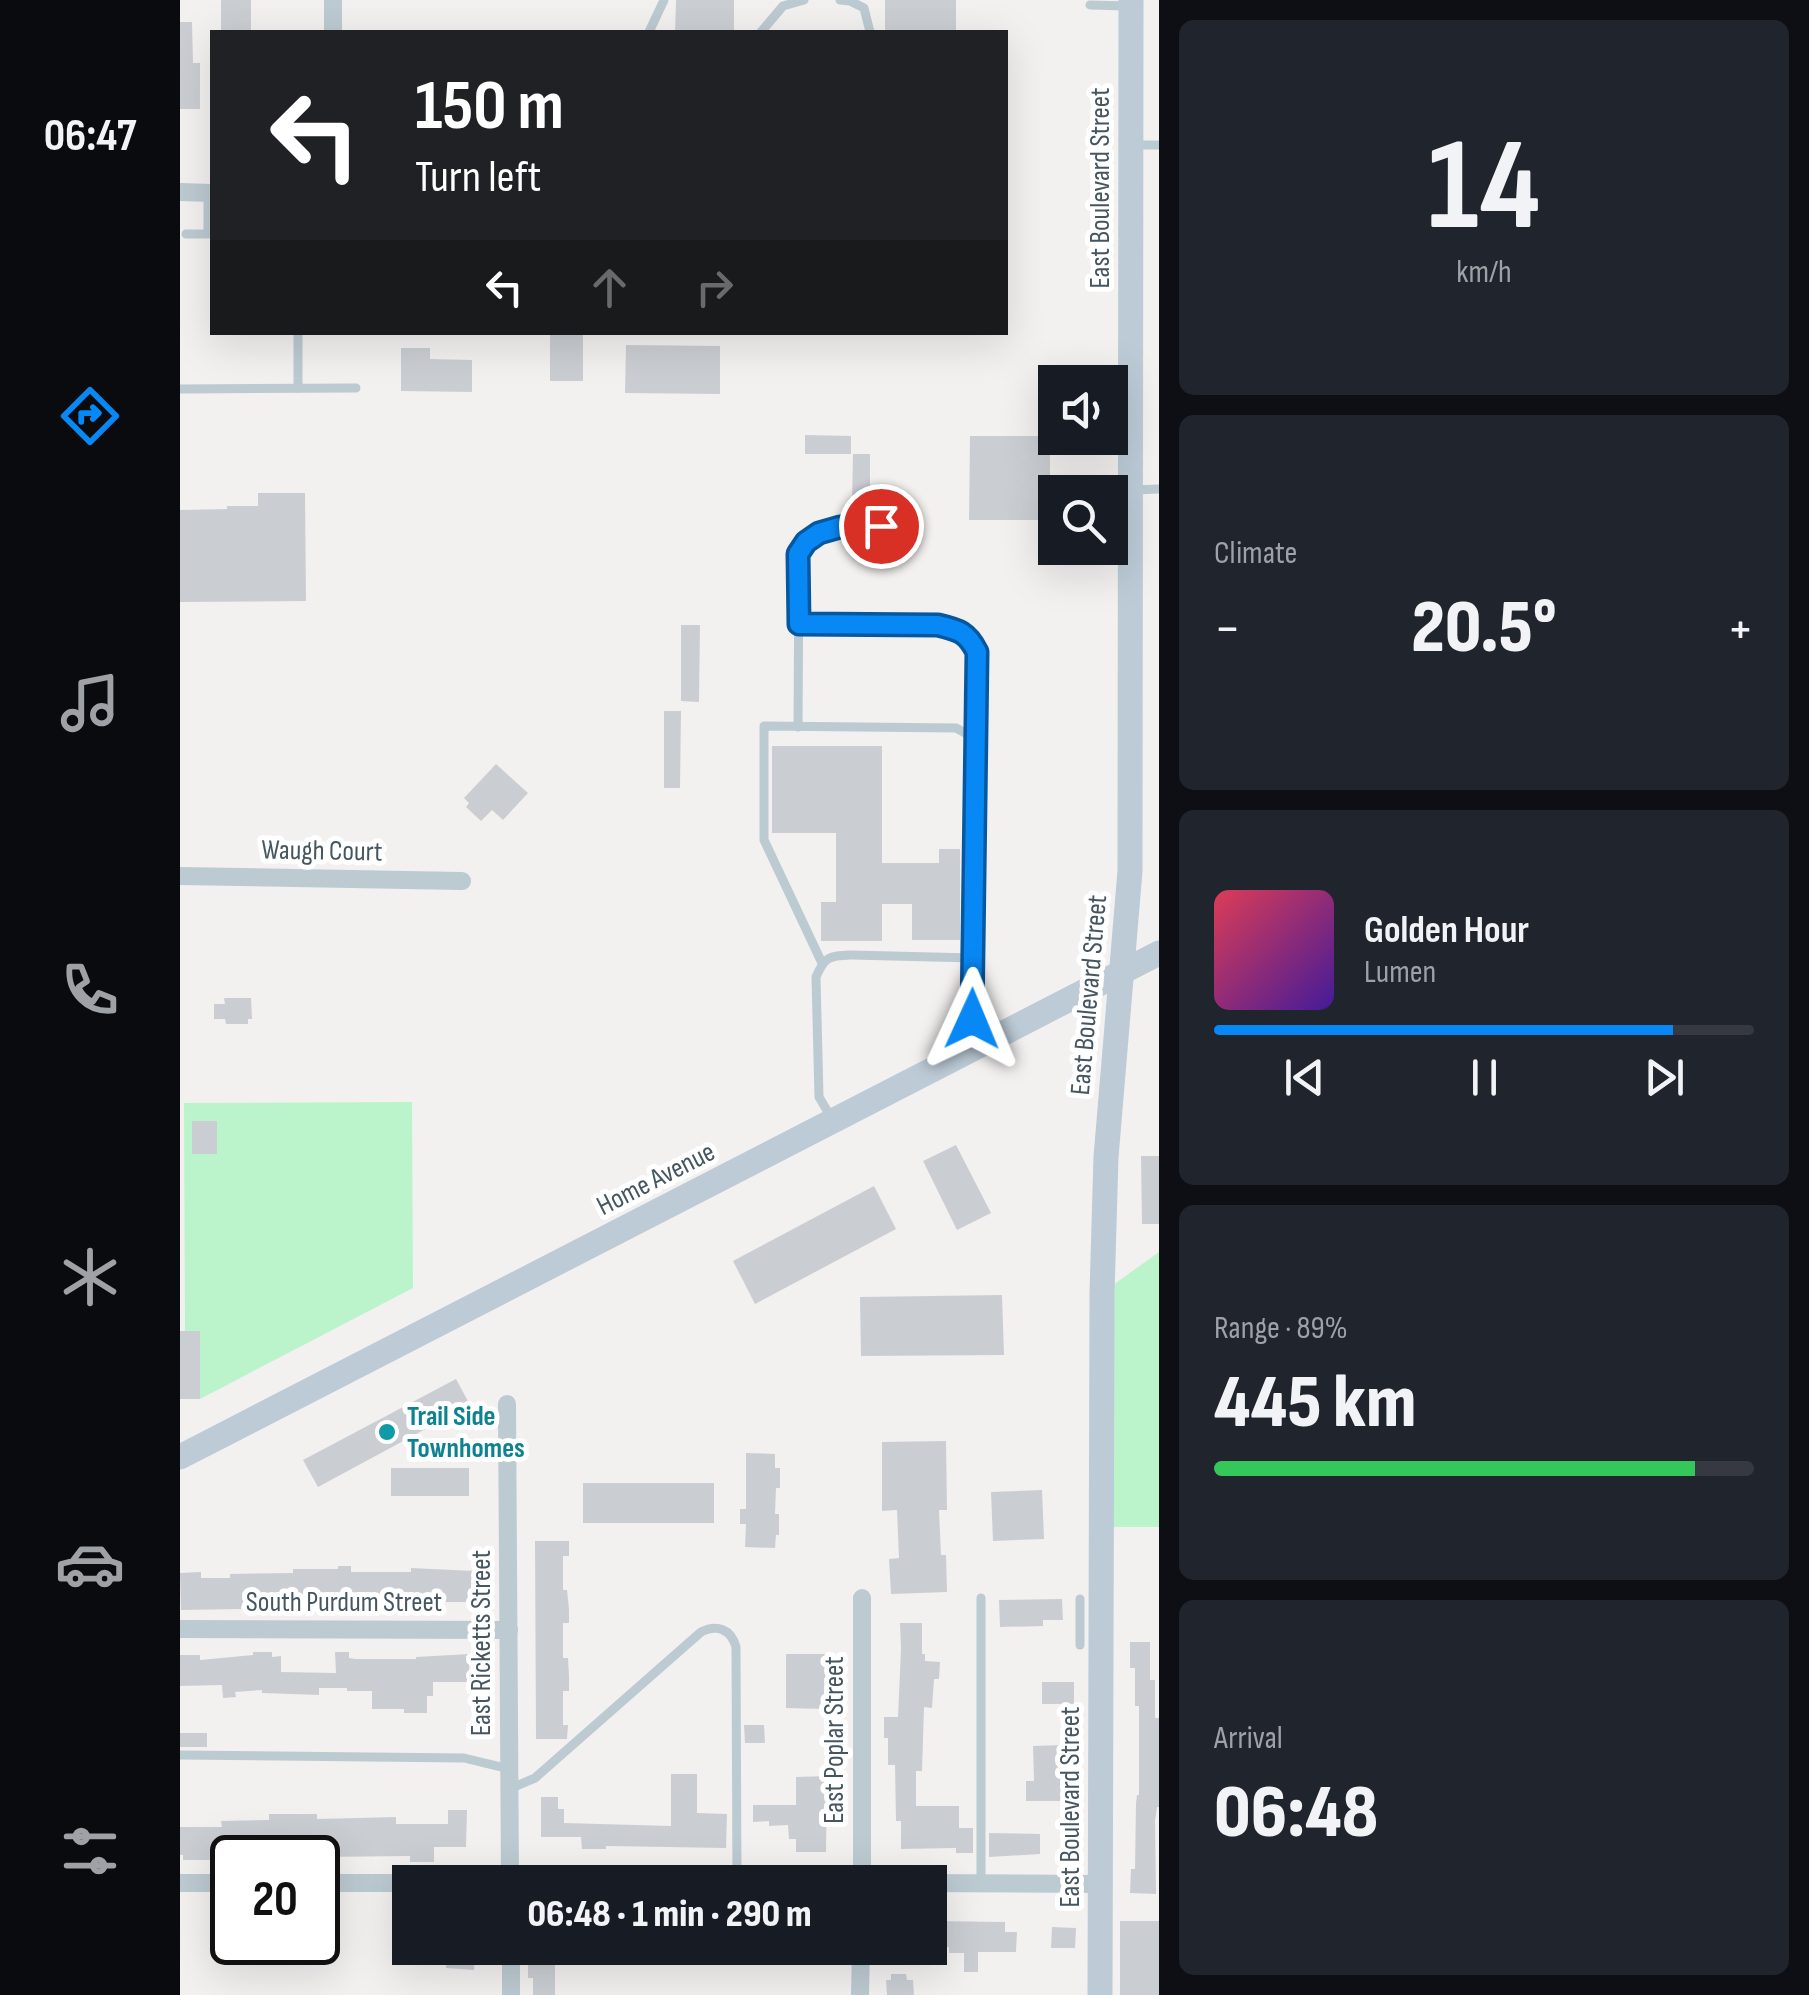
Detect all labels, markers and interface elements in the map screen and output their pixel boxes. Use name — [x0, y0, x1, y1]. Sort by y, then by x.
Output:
text: 150 m — [415, 65, 564, 149]
icon: left — [250, 70, 380, 200]
street label: East Boulevard Street — [1084, 88, 1117, 289]
text: 06:47 — [44, 109, 136, 164]
text: 14 — [1428, 110, 1540, 266]
text: Turn left — [415, 150, 541, 205]
text: km/h — [1456, 253, 1512, 292]
icon: left — [477, 260, 532, 315]
icon: ahead — [582, 260, 637, 315]
icon: right — [687, 260, 742, 315]
map controls — [1038, 365, 1128, 565]
button: sound — [1038, 365, 1128, 455]
icon: directions — [55, 381, 125, 451]
button: search — [1038, 475, 1128, 565]
pin — [839, 484, 924, 569]
icon: arrive — [854, 499, 909, 554]
text: Climate — [1214, 534, 1297, 573]
text: 20.5° — [1411, 583, 1557, 674]
text: − — [1214, 596, 1241, 663]
text: + — [1727, 596, 1754, 663]
icon: music — [55, 668, 125, 738]
street label: Waugh Court — [261, 833, 383, 869]
street label: East Boulevard Street — [1064, 893, 1114, 1097]
text: Golden Hour — [1364, 908, 1529, 953]
text: Lumen — [1364, 953, 1436, 992]
icon: phone — [55, 955, 125, 1025]
position arrow — [920, 967, 1024, 1071]
icon: previous — [1277, 1050, 1332, 1105]
icon: pause — [1457, 1050, 1512, 1105]
icon: next — [1637, 1050, 1692, 1105]
street label: Home Avenue — [591, 1135, 721, 1223]
icon: climate — [55, 1242, 125, 1312]
text: Range · 89% — [1214, 1309, 1348, 1348]
text: 445 km — [1214, 1358, 1417, 1449]
place label: Trail Side Townhomes — [407, 1400, 525, 1465]
marker: Trail Side Townhomes — [376, 1421, 398, 1443]
icon: car — [55, 1529, 125, 1599]
street label: East Ricketts Street — [465, 1550, 498, 1736]
street label: South Purdum Street — [246, 1586, 442, 1619]
street label: East Poplar Street — [818, 1656, 851, 1824]
street label: East Boulevard Street — [1054, 1707, 1087, 1908]
text: Arrival — [1214, 1719, 1283, 1758]
text: 06:48 — [1214, 1768, 1378, 1859]
icon: filters — [55, 1816, 125, 1886]
speed limit sign: 20 — [210, 1835, 340, 1965]
text: 06:48 · 1 min · 290 m — [527, 1892, 812, 1937]

